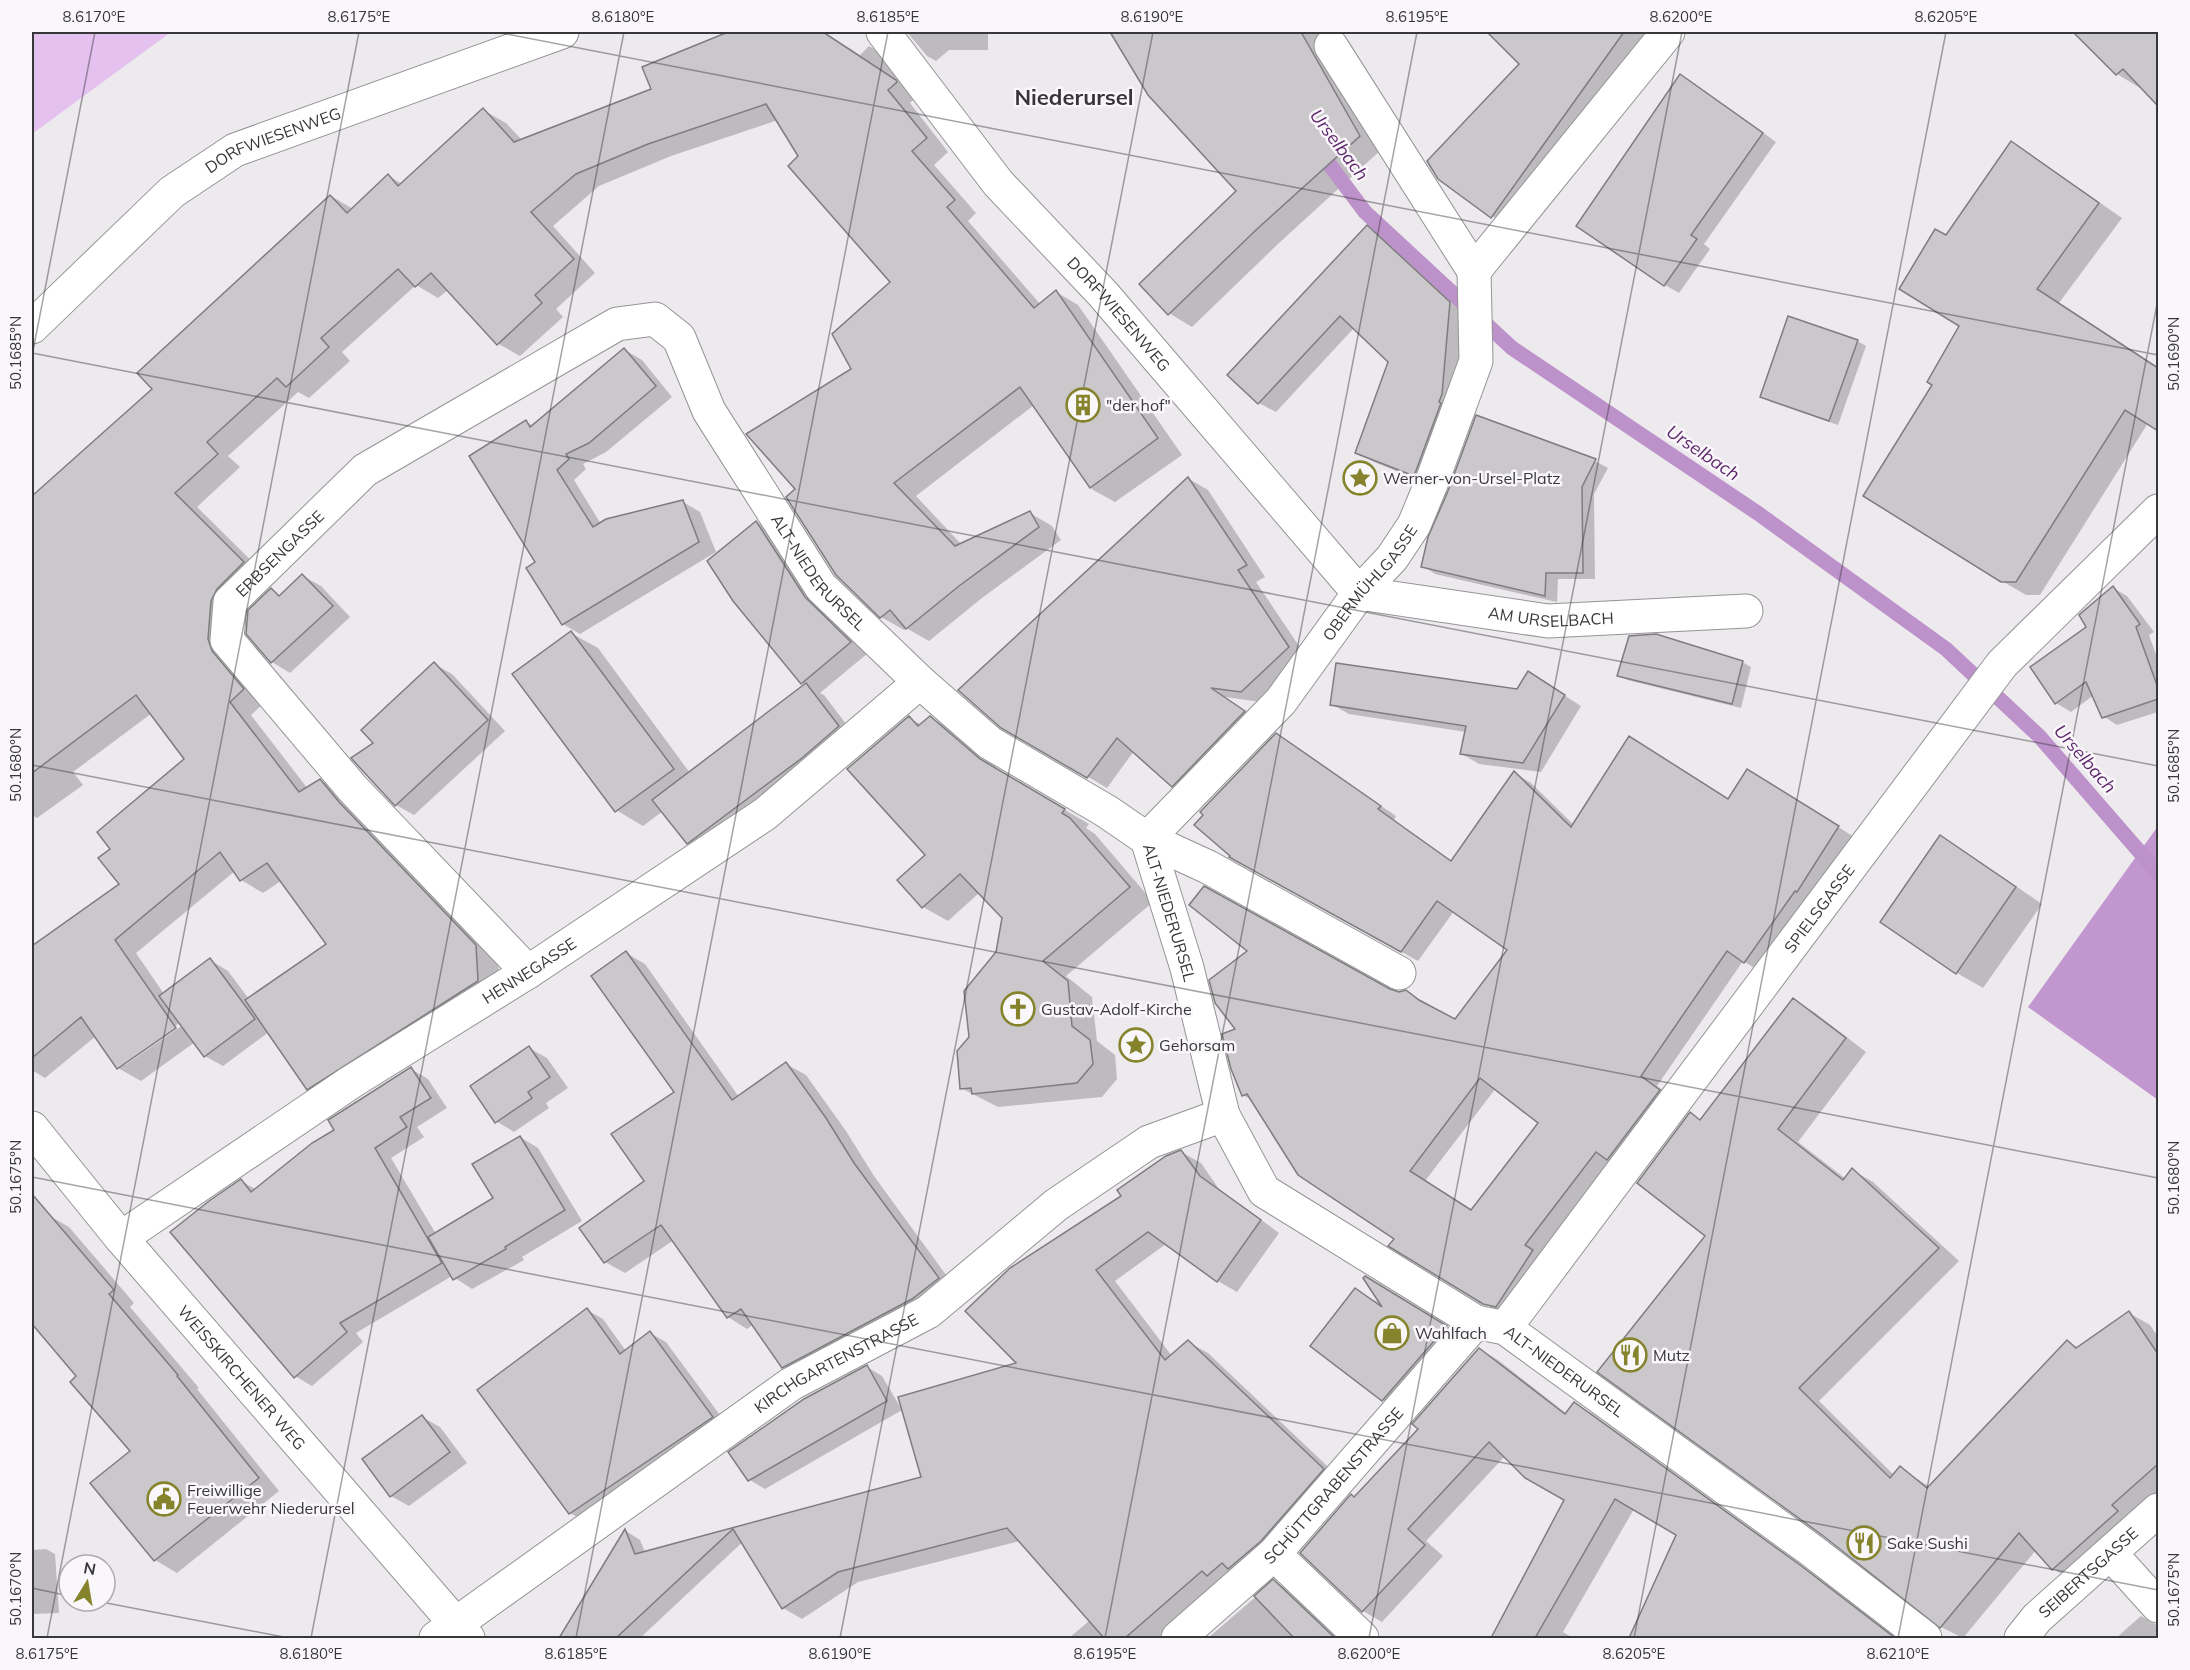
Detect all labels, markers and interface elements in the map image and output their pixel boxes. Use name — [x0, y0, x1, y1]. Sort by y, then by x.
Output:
text: 8.6170°E — [63, 7, 126, 26]
text: 8.6175°E — [328, 7, 391, 26]
text: 8.6180°E — [592, 7, 655, 26]
text: 8.6185°E — [857, 7, 920, 26]
text: 8.6190°E — [1121, 7, 1184, 26]
text: 8.6195°E — [1386, 7, 1449, 26]
text: 8.6200°E — [1650, 7, 1713, 26]
text: 8.6205°E — [1915, 7, 1978, 26]
district label: Niederursel — [1014, 83, 1134, 111]
street label: DORFWIESENWEG — [201, 103, 343, 177]
water label: Urselbach — [1305, 104, 1374, 185]
street label: DORFWIESENWEG — [1063, 253, 1175, 375]
text: 50.1685°N — [6, 316, 25, 390]
text: 50.1690°N — [2164, 317, 2183, 391]
building icon: "der hof" — [1065, 387, 1101, 423]
place label: "der hof" — [1106, 395, 1171, 415]
water label: Urselbach — [1662, 420, 1744, 486]
place icon: Werner-von-Ursel-Platz — [1342, 460, 1378, 496]
place label: Werner-von-Ursel-Platz — [1383, 468, 1561, 488]
street label: ERBSENGASSE — [231, 506, 328, 601]
street label: ALT-NIEDERURSEL — [767, 510, 870, 635]
street label: OBERMÜHLGASSE — [1318, 521, 1421, 644]
street label: AM URSELBACH — [1487, 602, 1614, 631]
water label: Urselbach — [2049, 720, 2121, 798]
text: 50.1680°N — [6, 728, 25, 802]
text: 50.1685°N — [2164, 729, 2183, 803]
street label: ALT-NIEDERURSEL — [1139, 841, 1200, 984]
street label: SPIELSGASSE — [1779, 860, 1858, 957]
street label: HENNEGASSE — [478, 933, 580, 1008]
church icon: Gustav-Adolf-Kirche — [1000, 991, 1036, 1027]
place label: Gustav-Adolf-Kirche — [1041, 999, 1192, 1019]
place icon: Gehorsam — [1118, 1027, 1154, 1063]
place label: Gehorsam — [1159, 1035, 1235, 1055]
text: 50.1675°N — [6, 1140, 25, 1214]
text: 50.1680°N — [2164, 1141, 2183, 1215]
street label: WEISSKIRCHENER WEG — [174, 1301, 310, 1454]
street label: KIRCHGARTENSTRASSE — [750, 1309, 921, 1417]
shop icon: Wahlfach — [1374, 1315, 1410, 1351]
street label: ALT-NIEDERURSEL — [1501, 1321, 1628, 1421]
place label: Wahlfach — [1415, 1323, 1487, 1343]
restaurant icon: Mutz — [1612, 1337, 1648, 1373]
place label: Mutz — [1653, 1345, 1690, 1365]
street label: SCHÜTTGRABENSTRASSE — [1260, 1403, 1407, 1568]
place label: Freiwillige Feuerwehr Niederursel — [187, 1480, 354, 1518]
public building icon: Freiwillige Feuerwehr Niederursel — [146, 1481, 182, 1517]
street label: SEIBERTSGASSE — [2034, 1523, 2142, 1622]
restaurant icon: Sake Sushi — [1846, 1525, 1882, 1561]
place label: Sake Sushi — [1887, 1533, 1968, 1553]
text: 50.1670°N — [6, 1552, 25, 1626]
north arrow — [57, 1553, 117, 1613]
text: 50.1675°N — [2164, 1553, 2183, 1627]
text: N — [82, 1557, 98, 1579]
text: 8.6175°E — [16, 1644, 79, 1663]
text: 8.6180°E — [280, 1644, 343, 1663]
text: 8.6185°E — [545, 1644, 608, 1663]
text: 8.6190°E — [809, 1644, 872, 1663]
text: 8.6195°E — [1074, 1644, 1137, 1663]
text: 8.6200°E — [1338, 1644, 1401, 1663]
text: 8.6205°E — [1603, 1644, 1666, 1663]
text: 8.6210°E — [1867, 1644, 1930, 1663]

